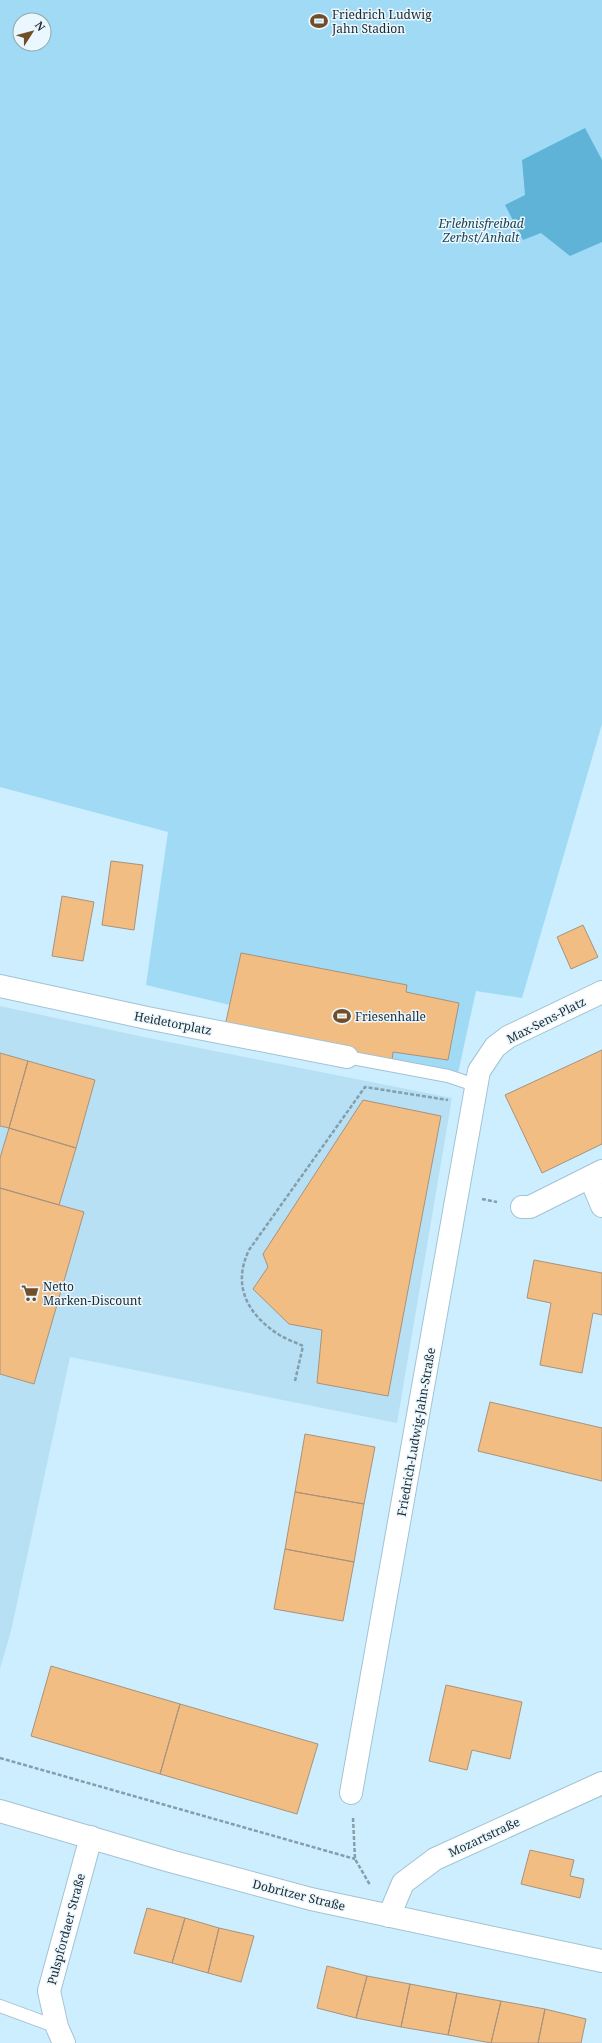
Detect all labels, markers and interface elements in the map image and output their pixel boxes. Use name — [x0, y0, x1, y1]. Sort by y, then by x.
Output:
place label: Friedrich Ludwig Jahn Stadion — [331, 6, 432, 37]
sports icon: Friedrich Ludwig Jahn Stadion — [309, 11, 329, 31]
north arrow — [12, 12, 52, 52]
text: N — [32, 18, 49, 34]
park label: Erlebnisfreibad Zerbst/Anhalt — [437, 215, 524, 246]
street label: Max-Sens-Platz — [504, 993, 588, 1047]
sports icon: Friesenhalle — [332, 1006, 352, 1026]
street label: Heidetorplatz — [133, 1007, 213, 1039]
place label: Friesenhalle — [355, 1008, 426, 1025]
place label: Netto Marken-Discount — [43, 1278, 142, 1309]
supermarket icon: Netto Marken-Discount — [20, 1283, 40, 1303]
street label: Friedrich-Ludwig-Jahn-Straße — [393, 1346, 439, 1518]
street label: Mozartstraße — [446, 1813, 522, 1861]
street label: Pulspfordaer Straße — [43, 1871, 89, 1987]
street label: Dobritzer Straße — [251, 1875, 347, 1915]

